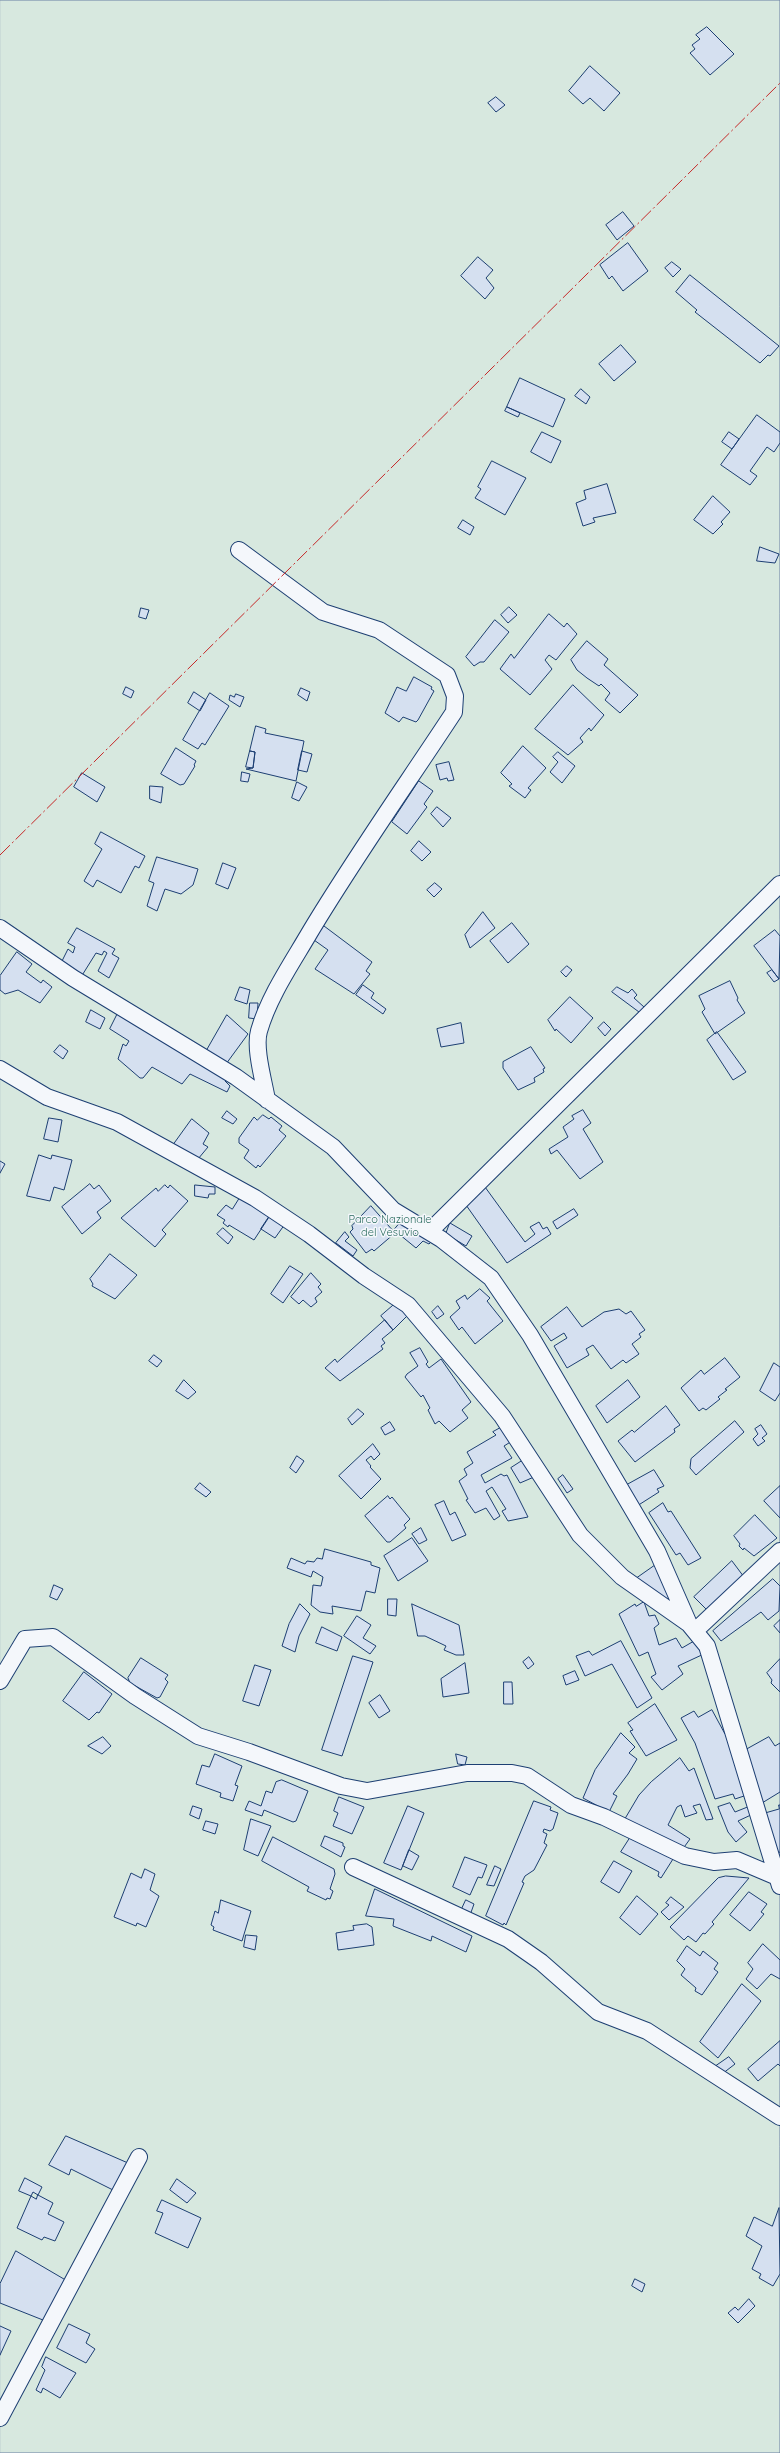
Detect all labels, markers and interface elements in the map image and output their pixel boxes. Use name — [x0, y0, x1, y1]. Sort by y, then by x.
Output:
park label: Parco Nazionale del Vesuvio — [348, 1213, 432, 1239]

